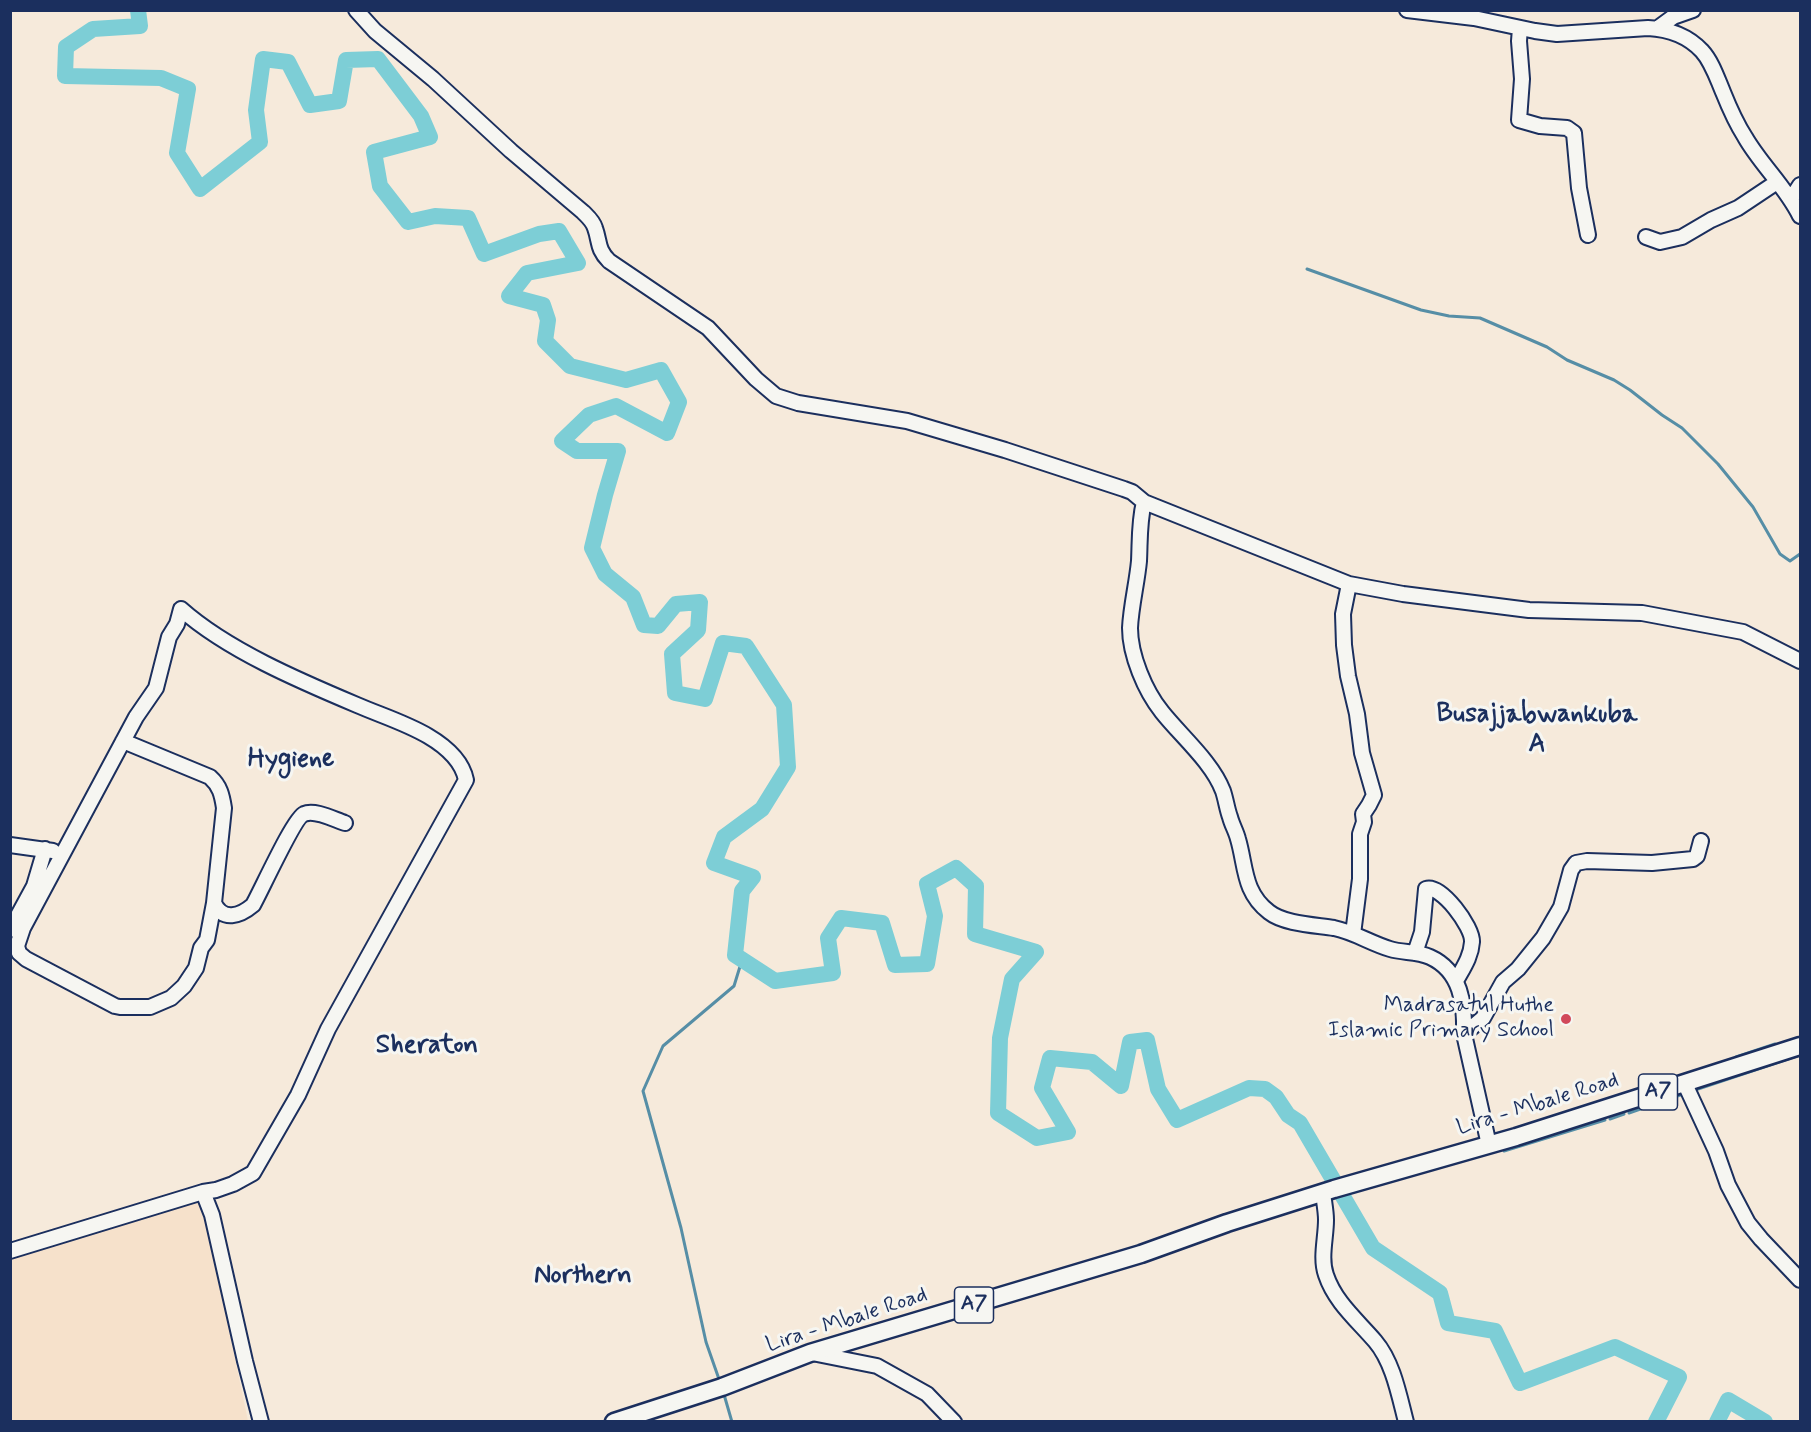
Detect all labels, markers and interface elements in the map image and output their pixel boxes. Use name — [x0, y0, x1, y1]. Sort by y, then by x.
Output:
district label: Busajjabwankuba A — [1437, 700, 1637, 762]
district label: Hygiene — [248, 745, 334, 777]
place label: Madrasatul Huthe Islamic Primary School — [1328, 993, 1554, 1044]
marker: Madrasatul Huthe Islamic Primary School — [1559, 1012, 1573, 1026]
district label: Sheraton — [376, 1031, 478, 1063]
street label: Lira - Mbale Road — [1454, 1068, 1622, 1142]
road number: A7 — [1638, 1074, 1678, 1110]
district label: Northern — [534, 1261, 632, 1293]
street label: Lira - Mbale Road — [763, 1282, 931, 1360]
road number: A7 — [954, 1287, 994, 1323]

